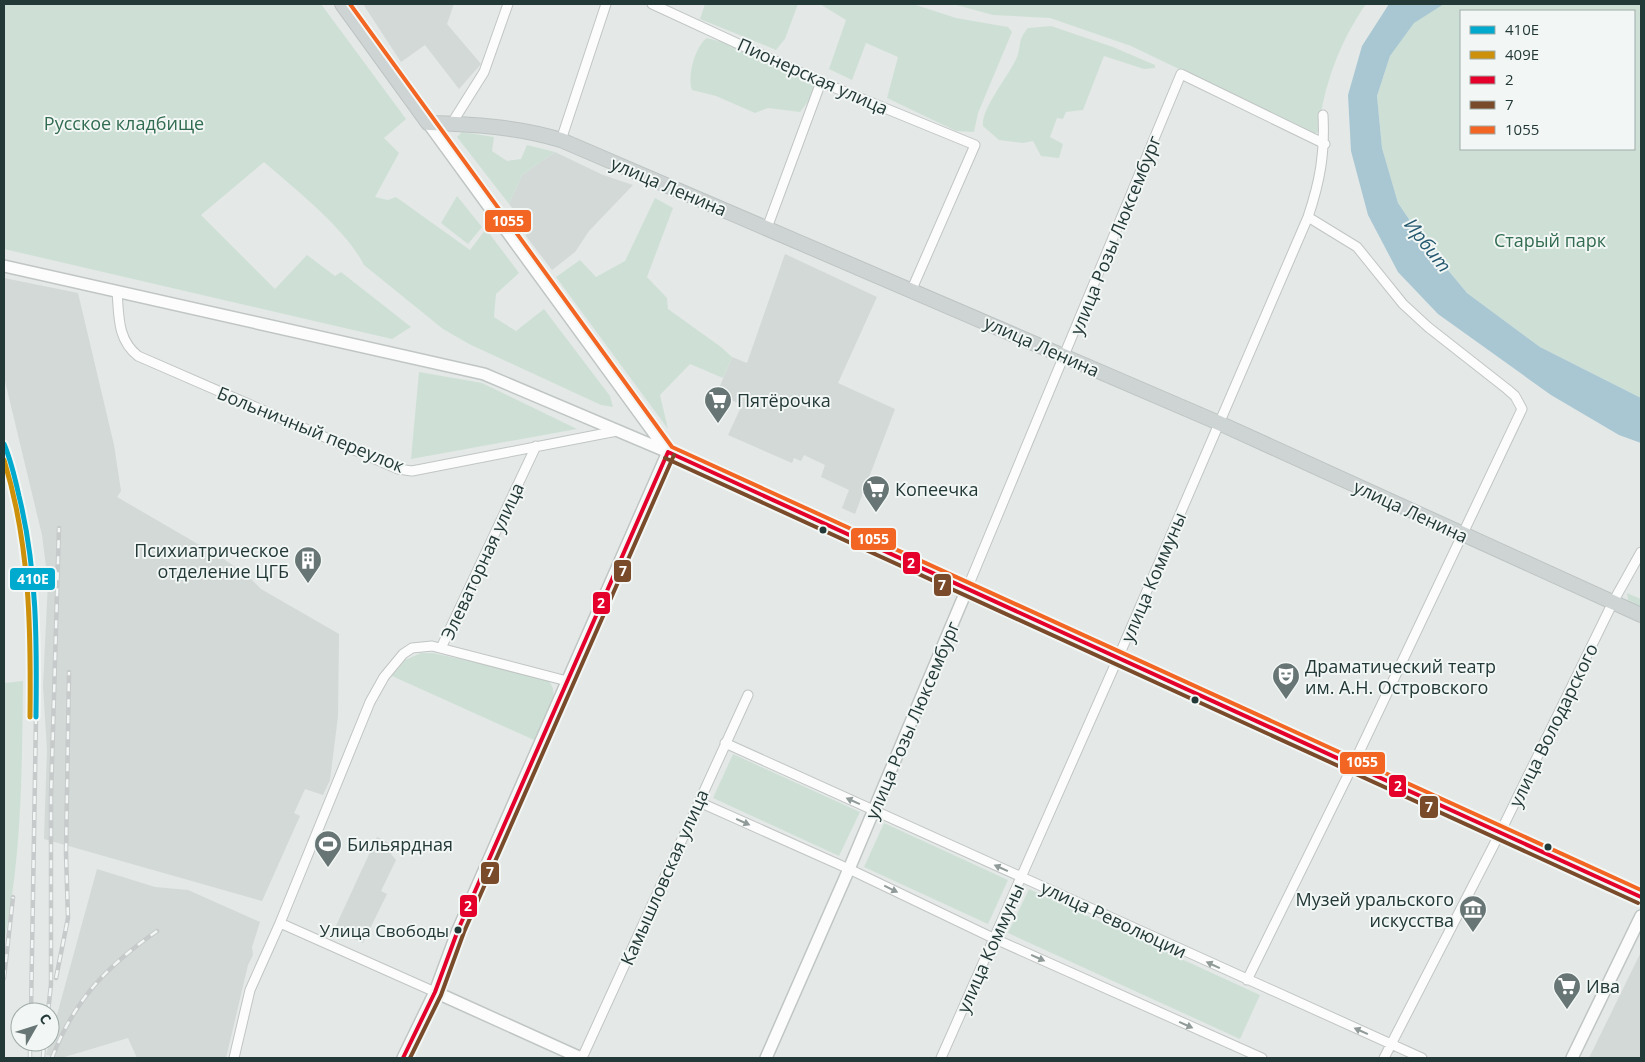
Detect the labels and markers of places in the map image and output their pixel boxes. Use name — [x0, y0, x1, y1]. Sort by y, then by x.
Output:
supermarket icon: Пятёрочка — [703, 385, 733, 424]
place label: Пятёрочка — [737, 388, 831, 412]
supermarket icon: Копеечка — [861, 474, 891, 513]
place label: Копеечка — [895, 477, 978, 501]
unlabelled marker — [818, 525, 828, 535]
place label: Психиатрическое отделение ЦГБ — [134, 538, 289, 583]
building icon: Психиатрическое отделение ЦГБ — [293, 545, 323, 584]
place label: Драматический театр им. А.Н. Островского — [1305, 654, 1496, 699]
theatre icon: Драматический театр им. А.Н. Островского — [1271, 661, 1301, 700]
unlabelled marker — [1190, 695, 1200, 705]
sports icon: Бильярдная — [313, 829, 343, 868]
place label: Бильярдная — [347, 832, 453, 856]
unlabelled marker — [1543, 842, 1553, 852]
place label: Музей уральского искусства — [1296, 887, 1454, 932]
museum icon: Музей уральского искусства — [1458, 894, 1488, 933]
place label: Улица Свободы — [320, 919, 449, 942]
marker: Улица Свободы — [453, 925, 463, 935]
supermarket icon: Ива — [1552, 971, 1582, 1010]
place label: Ива — [1586, 974, 1620, 998]

